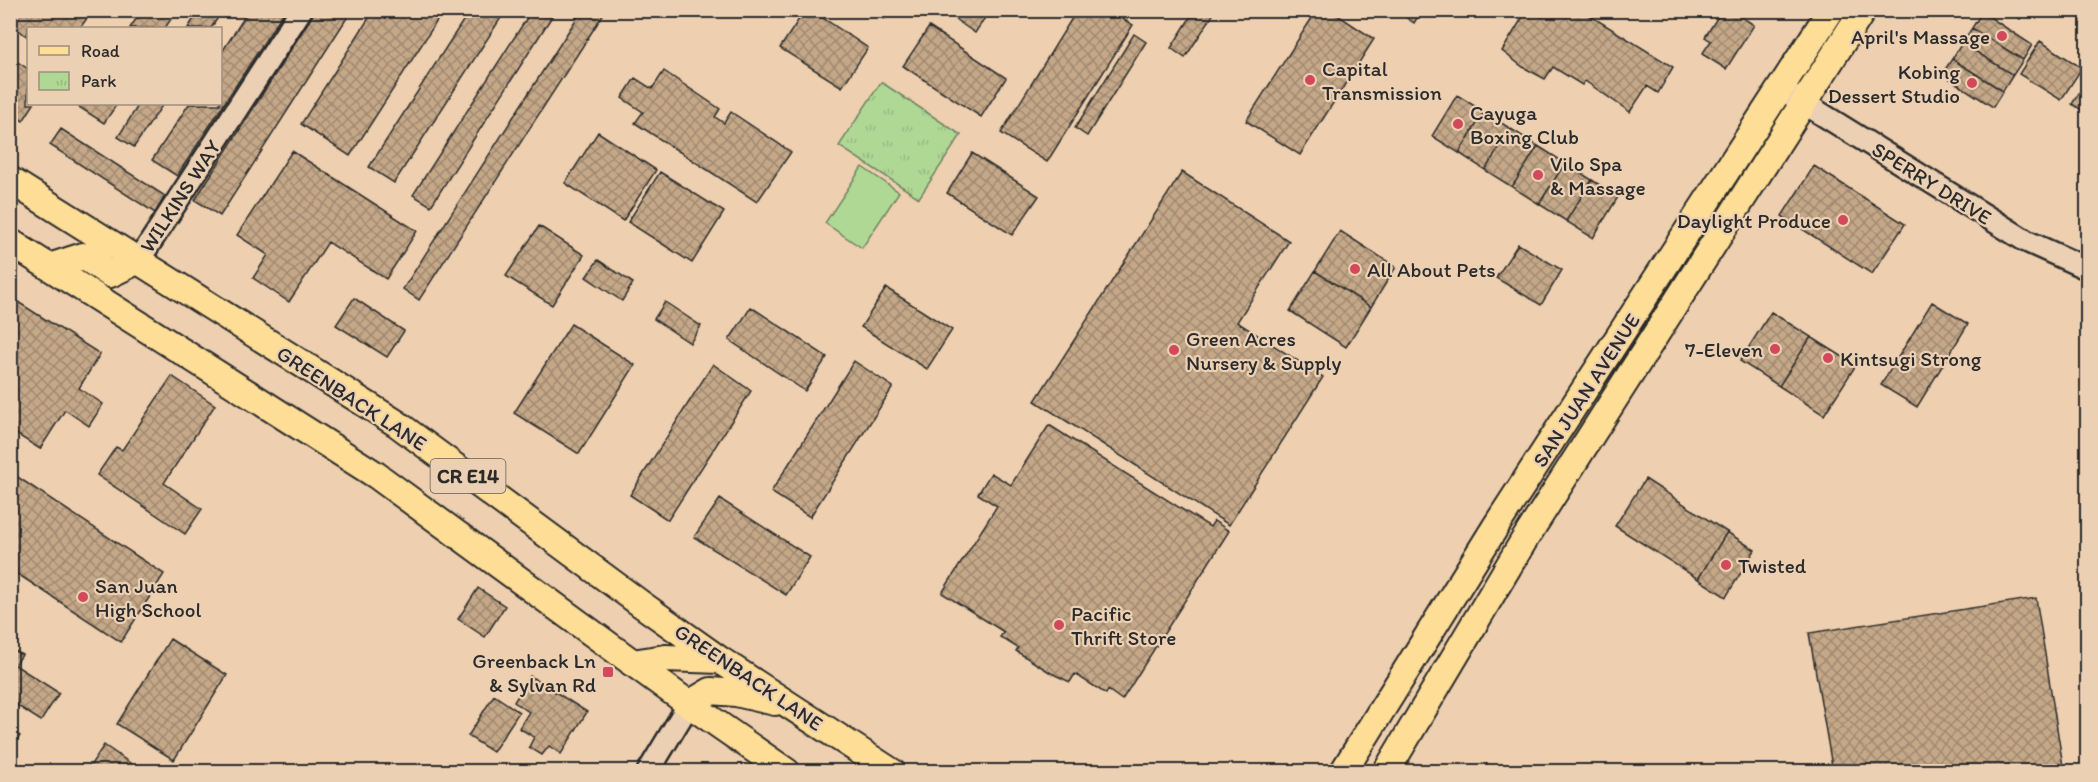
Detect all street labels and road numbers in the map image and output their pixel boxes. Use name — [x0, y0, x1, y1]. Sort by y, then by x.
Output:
street label: WILKINS WAY — [134, 135, 226, 257]
street label: SPERRY DRIVE — [1868, 136, 1997, 230]
street label: SAN JUAN AVENUE — [1527, 309, 1645, 471]
street label: GREENBACK LANE — [272, 340, 432, 456]
road number: CR E14 — [430, 459, 506, 493]
street label: GREENBACK LANE — [670, 618, 828, 736]

